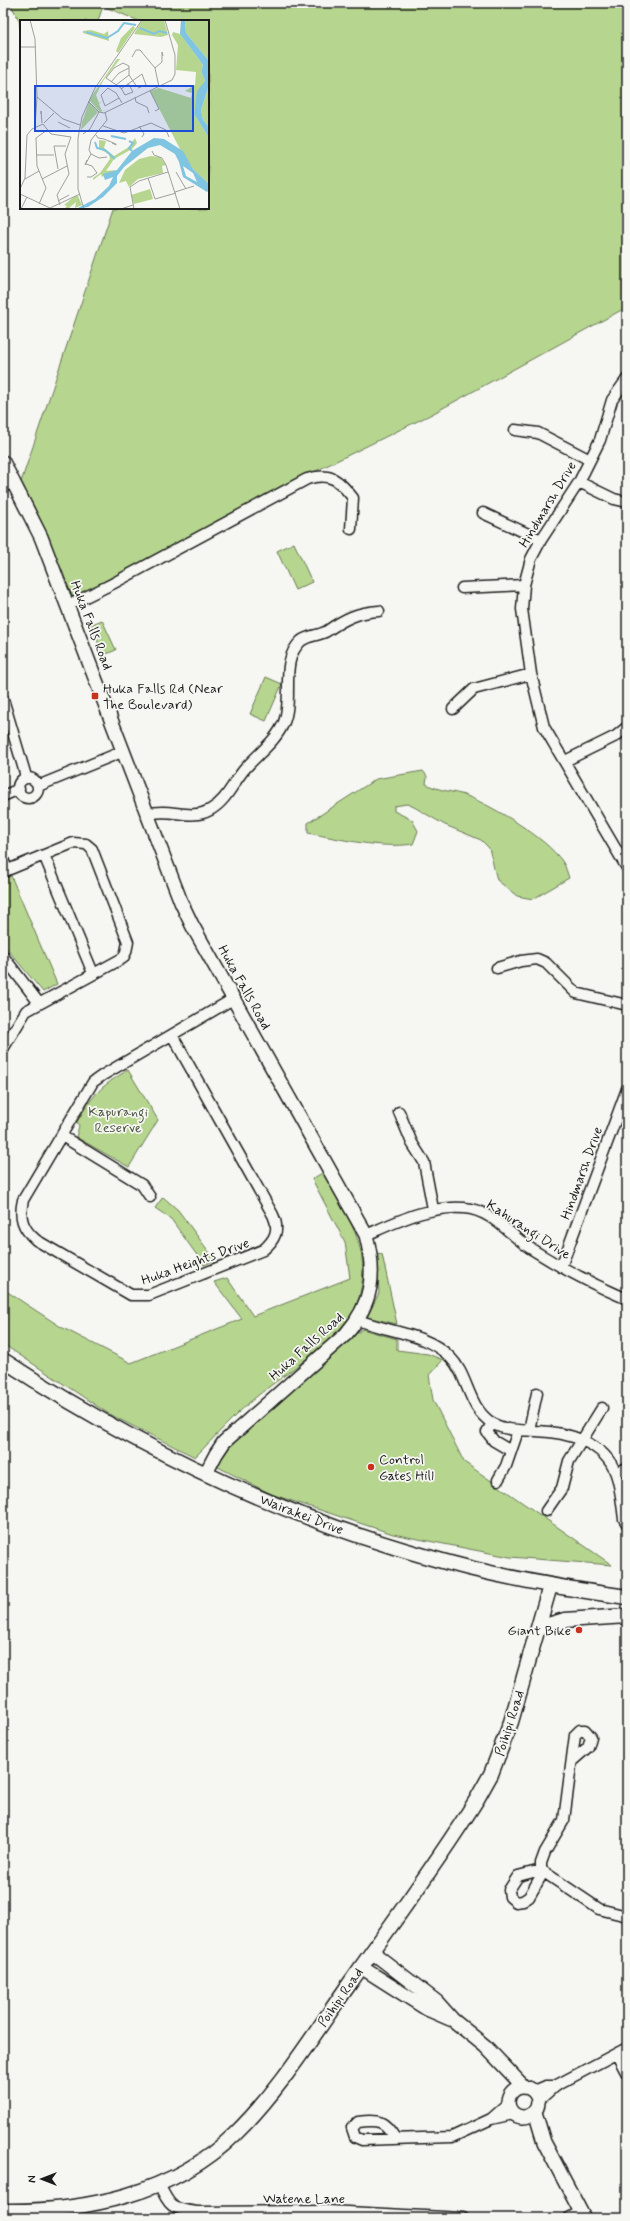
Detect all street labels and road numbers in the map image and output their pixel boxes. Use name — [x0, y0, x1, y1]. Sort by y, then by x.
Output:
street label: Hindmarsh Drive — [515, 458, 581, 551]
street label: Huka Falls Road — [66, 578, 116, 673]
street label: Huka Falls Road — [213, 942, 275, 1033]
street label: Hindmarsh Drive — [557, 1124, 607, 1222]
street label: Kahurangi Drive — [482, 1196, 574, 1266]
street label: Huka Heights Drive — [139, 1234, 252, 1290]
street label: Huka Falls Road — [266, 1309, 348, 1385]
street label: Wairakei Drive — [257, 1491, 346, 1539]
street label: Poihipi Road — [491, 1688, 529, 1759]
street label: Poihipi Road — [314, 1964, 368, 2031]
street label: Watene Lane — [263, 2190, 345, 2208]

